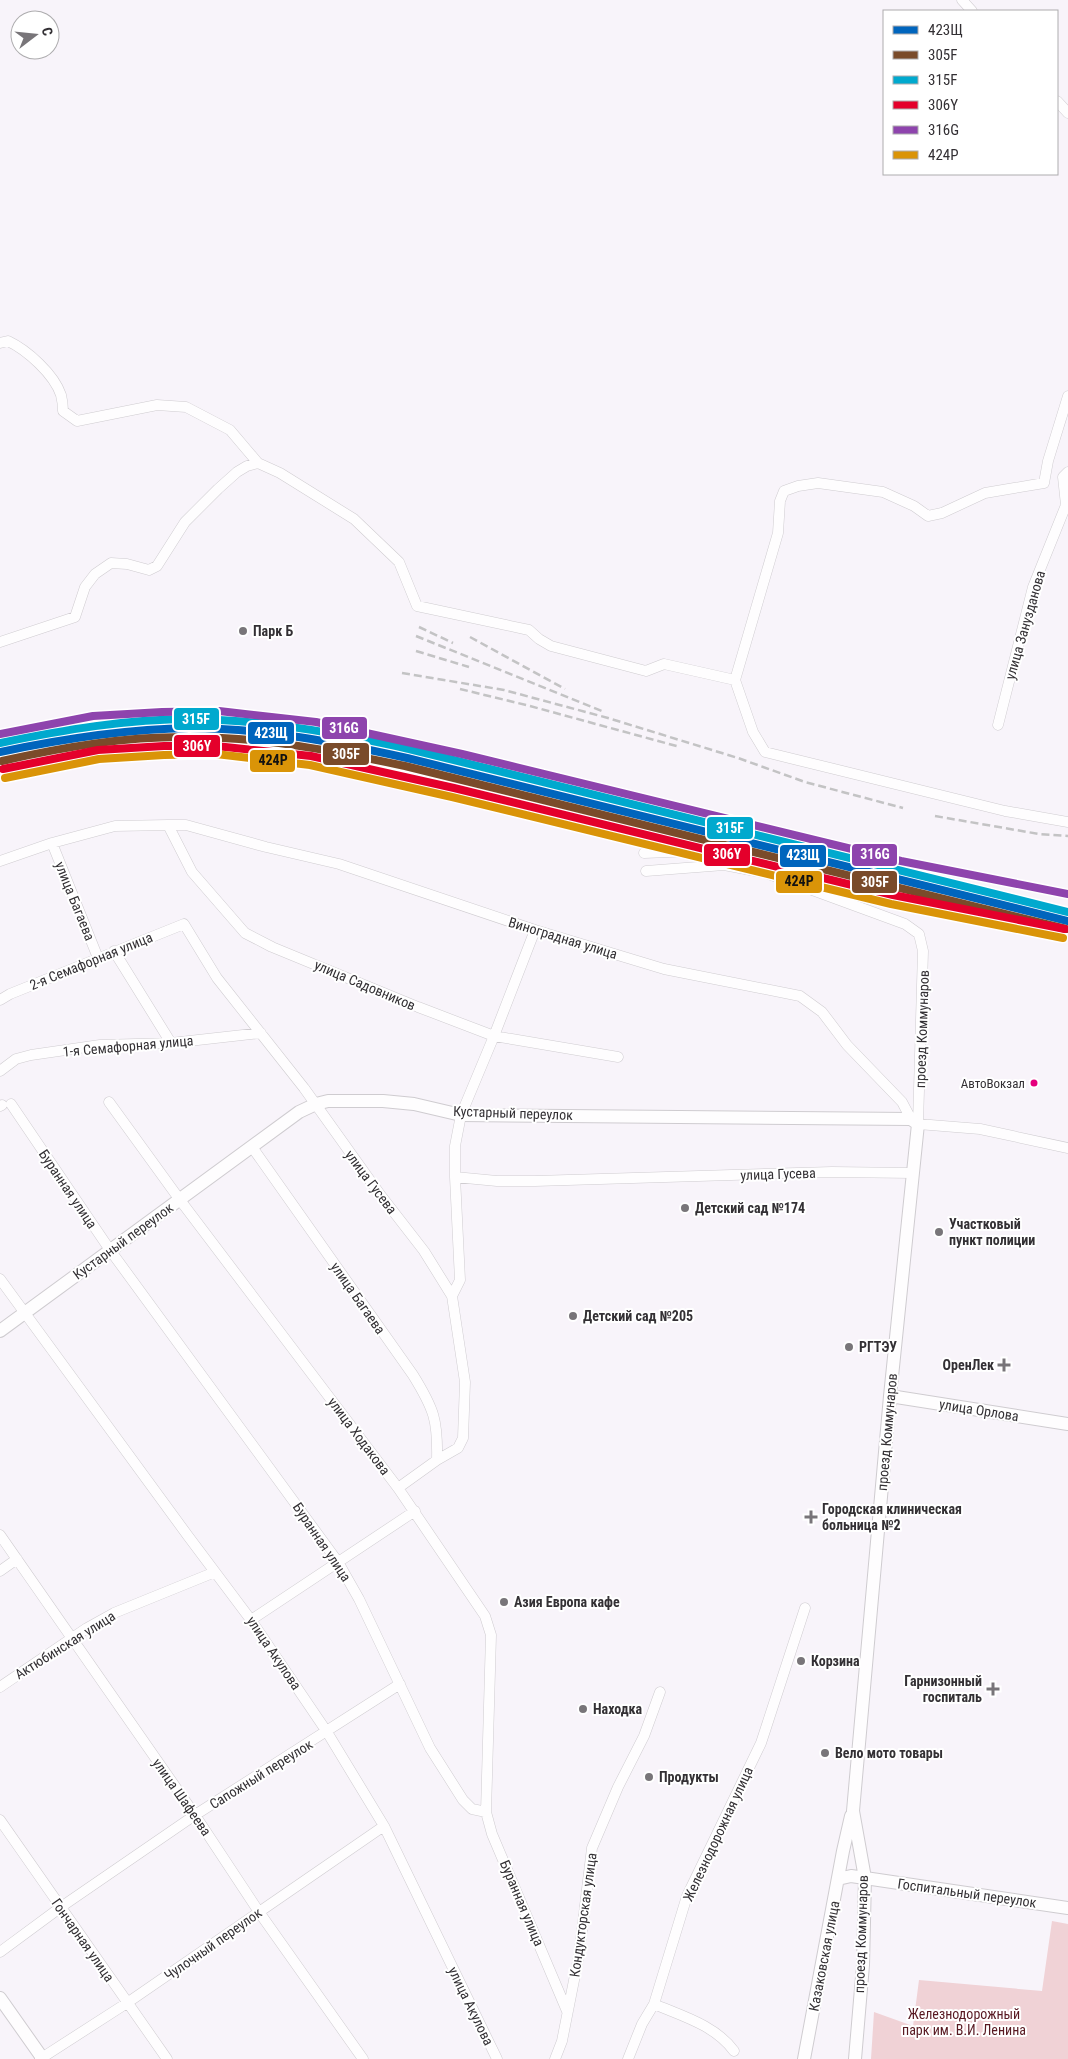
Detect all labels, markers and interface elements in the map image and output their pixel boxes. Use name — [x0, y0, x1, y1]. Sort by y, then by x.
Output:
north arrow — [10, 10, 60, 60]
legend — [883, 10, 1058, 175]
text: 423Щ — [928, 21, 963, 39]
text: С — [39, 25, 56, 37]
text: 305F — [928, 46, 957, 64]
text: 315F — [928, 71, 957, 89]
text: 306Y — [928, 96, 958, 114]
text: 316G — [928, 121, 959, 139]
text: 424Р — [928, 146, 959, 164]
street label: улица Занузданова — [1002, 569, 1048, 681]
place label: Парк Б — [253, 623, 293, 639]
marker: Парк Б — [237, 625, 249, 637]
line badge: 315F — [173, 707, 220, 731]
text: 315F — [182, 711, 210, 727]
line badge: 316G — [321, 716, 368, 740]
text: 316G — [329, 720, 359, 736]
line badge: 423Щ — [247, 721, 295, 745]
text: 423Щ — [254, 725, 288, 741]
line badge: 306Y — [173, 734, 221, 758]
text: 306Y — [183, 738, 212, 754]
line badge: 305F — [322, 742, 370, 766]
text: 305F — [332, 746, 360, 762]
line badge: 424Р — [249, 749, 296, 773]
text: 424Р — [258, 752, 288, 768]
line badge: 315F — [706, 816, 754, 840]
text: 315F — [716, 820, 744, 836]
line badge: 306Y — [703, 843, 751, 867]
line badge: 316G — [851, 843, 898, 867]
line badge: 423Щ — [779, 844, 827, 868]
text: 306Y — [713, 846, 742, 862]
text: 316G — [860, 846, 890, 862]
text: 423Щ — [786, 847, 820, 863]
street label: улица Багаева — [52, 859, 98, 943]
line badge: 424Р — [775, 870, 823, 894]
line badge: 305F — [851, 870, 898, 894]
text: 424Р — [784, 873, 814, 889]
text: 305F — [861, 874, 889, 890]
street label: Виноградная улица — [507, 914, 619, 962]
street label: 2-я Семафорная улица — [27, 929, 155, 993]
street label: улица Садовников — [312, 956, 418, 1014]
street label: проезд Коммунаров — [912, 970, 932, 1088]
street label: 1-я Семафорная улица — [62, 1032, 194, 1060]
place label: АвтоВокзал — [961, 1076, 1025, 1091]
marker: АвтоВокзал — [1029, 1078, 1039, 1088]
street label: Кустарный переулок — [453, 1103, 573, 1123]
street label: Буранная улица — [36, 1146, 100, 1232]
street label: улица Гусева — [342, 1147, 400, 1217]
street label: улица Гусева — [740, 1165, 816, 1183]
street label: Кустарный переулок — [70, 1199, 176, 1283]
place label: Детский сад №174 — [695, 1200, 805, 1216]
marker: Детский сад №174 — [679, 1202, 691, 1214]
place label: Участковый пункт полиции — [949, 1216, 1035, 1248]
marker: Участковый пункт полиции — [933, 1226, 945, 1238]
street label: улица Багаева — [327, 1259, 389, 1337]
place label: Детский сад №205 — [583, 1308, 693, 1324]
marker: Детский сад №205 — [567, 1310, 579, 1322]
place label: РГТЭУ — [859, 1339, 897, 1355]
marker: РГТЭУ — [843, 1341, 855, 1353]
place label: ОренЛек — [943, 1357, 994, 1373]
marker: ОренЛек — [998, 1359, 1010, 1371]
street label: проезд Коммунаров — [874, 1373, 900, 1491]
street label: улица Ходакова — [325, 1394, 393, 1478]
street label: улица Орлова — [938, 1396, 1020, 1424]
street label: Буранная улица — [290, 1499, 354, 1585]
place label: Городская клиническая больница №2 — [822, 1501, 962, 1533]
marker: Городская клиническая больница №2 — [804, 1510, 818, 1524]
place label: Азия Европа кафе — [514, 1594, 620, 1610]
marker: Азия Европа кафе — [498, 1596, 510, 1608]
street label: Актюбинская улица — [12, 1608, 118, 1682]
street label: улица Акулова — [243, 1613, 305, 1693]
place label: Корзина — [811, 1653, 860, 1669]
marker: Корзина — [795, 1655, 807, 1667]
place label: Гарнизонный госпиталь — [904, 1673, 982, 1705]
marker: Гарнизонный госпиталь — [986, 1682, 1000, 1696]
place label: Находка — [593, 1701, 643, 1717]
marker: Находка — [577, 1703, 589, 1715]
street label: Сапожный переулок — [207, 1736, 316, 1812]
place label: Вело мото товары — [835, 1745, 943, 1761]
marker: Вело мото товары — [819, 1747, 831, 1759]
street label: улица Шафеева — [149, 1755, 215, 1839]
street label: Железнодорожная улица — [680, 1764, 756, 1904]
place label: Продукты — [659, 1769, 719, 1785]
marker: Продукты — [643, 1771, 655, 1783]
street label: Кондукторская улица — [566, 1852, 600, 1978]
street label: Буранная улица — [497, 1858, 547, 1948]
street label: проезд Коммунаров — [851, 1875, 871, 1993]
street label: Госпитальный переулок — [896, 1875, 1038, 1911]
street label: Гончарная улица — [48, 1895, 118, 1985]
street label: Казаковская улица — [805, 1900, 843, 2012]
street label: Чулочный переулок — [161, 1904, 265, 1984]
street label: улица Акулова — [445, 1964, 497, 2048]
park label: Железнодорожный парк им. В.И. Ленина — [902, 2006, 1026, 2038]

